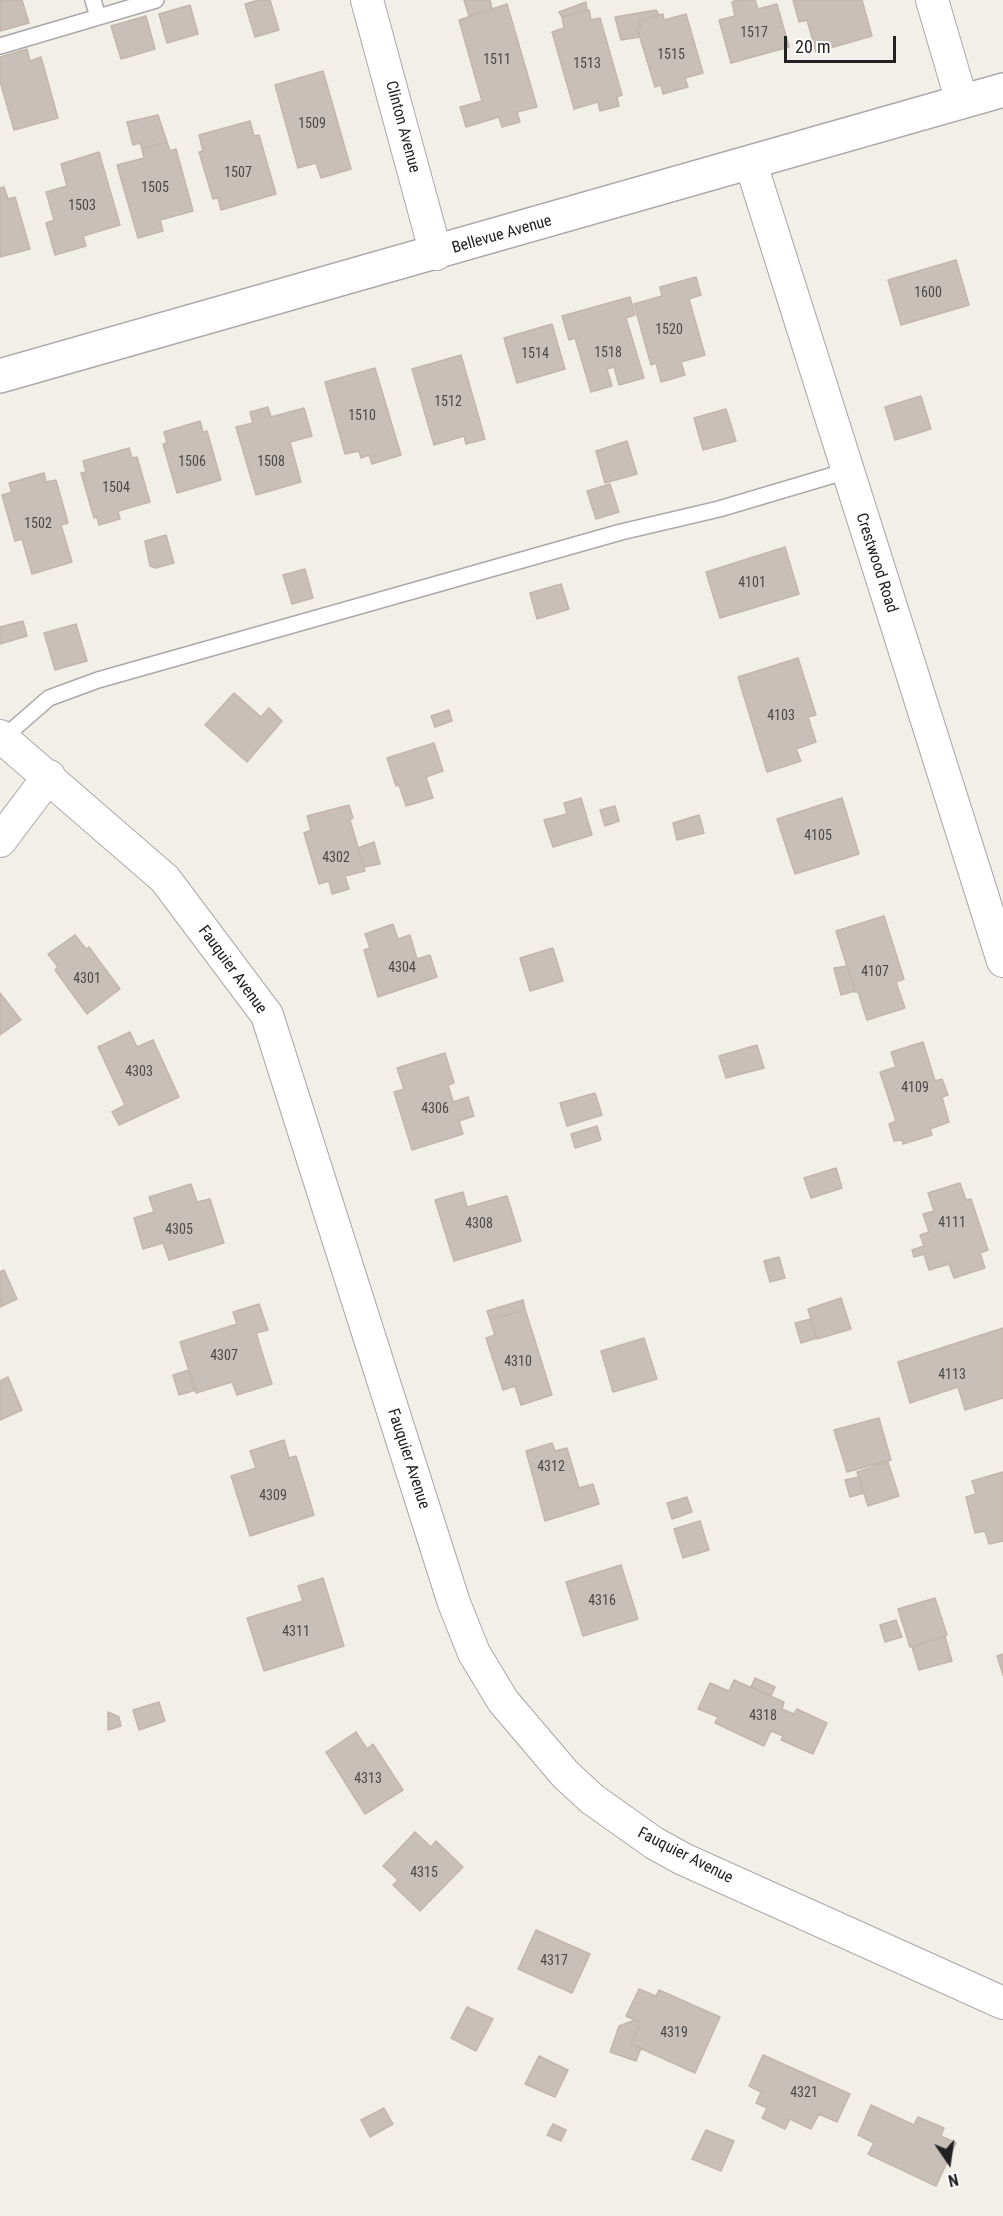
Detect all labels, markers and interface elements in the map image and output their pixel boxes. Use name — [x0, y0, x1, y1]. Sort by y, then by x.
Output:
scale bar — [787, 24, 900, 62]
house number: 1517 — [740, 25, 768, 41]
text: 20 m — [795, 36, 830, 57]
house number: 1515 — [657, 47, 685, 63]
house number: 1511 — [483, 52, 511, 68]
house number: 1513 — [573, 56, 601, 72]
street label: Clinton Avenue — [381, 79, 423, 175]
house number: 1509 — [298, 116, 326, 132]
house number: 1507 — [224, 165, 252, 181]
house number: 1505 — [141, 180, 169, 196]
house number: 1503 — [68, 198, 96, 214]
street label: Bellevue Avenue — [450, 212, 554, 258]
house number: 1600 — [914, 285, 942, 301]
house number: 1520 — [655, 322, 683, 338]
house number: 1518 — [594, 345, 622, 361]
house number: 1514 — [521, 346, 549, 362]
house number: 1512 — [434, 394, 462, 410]
house number: 1510 — [348, 408, 376, 424]
house number: 1506 — [178, 454, 206, 470]
house number: 1508 — [257, 454, 285, 470]
house number: 1504 — [102, 480, 130, 496]
street label: Crestwood Road — [851, 511, 901, 615]
house number: 1502 — [24, 516, 52, 532]
house number: 4101 — [738, 575, 766, 591]
house number: 4103 — [767, 708, 795, 724]
house number: 4105 — [804, 828, 832, 844]
house number: 4302 — [322, 850, 350, 866]
street label: Fauquier Avenue — [194, 922, 270, 1018]
house number: 4304 — [388, 960, 416, 976]
house number: 4107 — [861, 964, 889, 980]
house number: 4301 — [73, 971, 101, 987]
house number: 4303 — [125, 1064, 153, 1080]
house number: 4109 — [901, 1080, 929, 1096]
house number: 4306 — [421, 1101, 449, 1117]
house number: 4111 — [938, 1215, 966, 1231]
house number: 4308 — [465, 1216, 493, 1232]
house number: 4305 — [165, 1222, 193, 1238]
house number: 4307 — [210, 1348, 238, 1364]
house number: 4310 — [504, 1354, 532, 1370]
house number: 4113 — [938, 1367, 966, 1383]
street label: Fauquier Avenue — [383, 1406, 433, 1512]
house number: 4312 — [537, 1459, 565, 1475]
house number: 4309 — [259, 1488, 287, 1504]
house number: 4316 — [588, 1593, 616, 1609]
house number: 4311 — [282, 1624, 310, 1640]
house number: 4318 — [749, 1708, 777, 1724]
house number: 4313 — [354, 1771, 382, 1787]
street label: Fauquier Avenue — [634, 1824, 736, 1888]
house number: 4315 — [410, 1865, 438, 1881]
house number: 4317 — [540, 1953, 568, 1969]
house number: 4319 — [660, 2025, 688, 2041]
house number: 4321 — [790, 2085, 818, 2101]
north arrow — [919, 2132, 979, 2192]
text: N — [946, 2170, 960, 2190]

